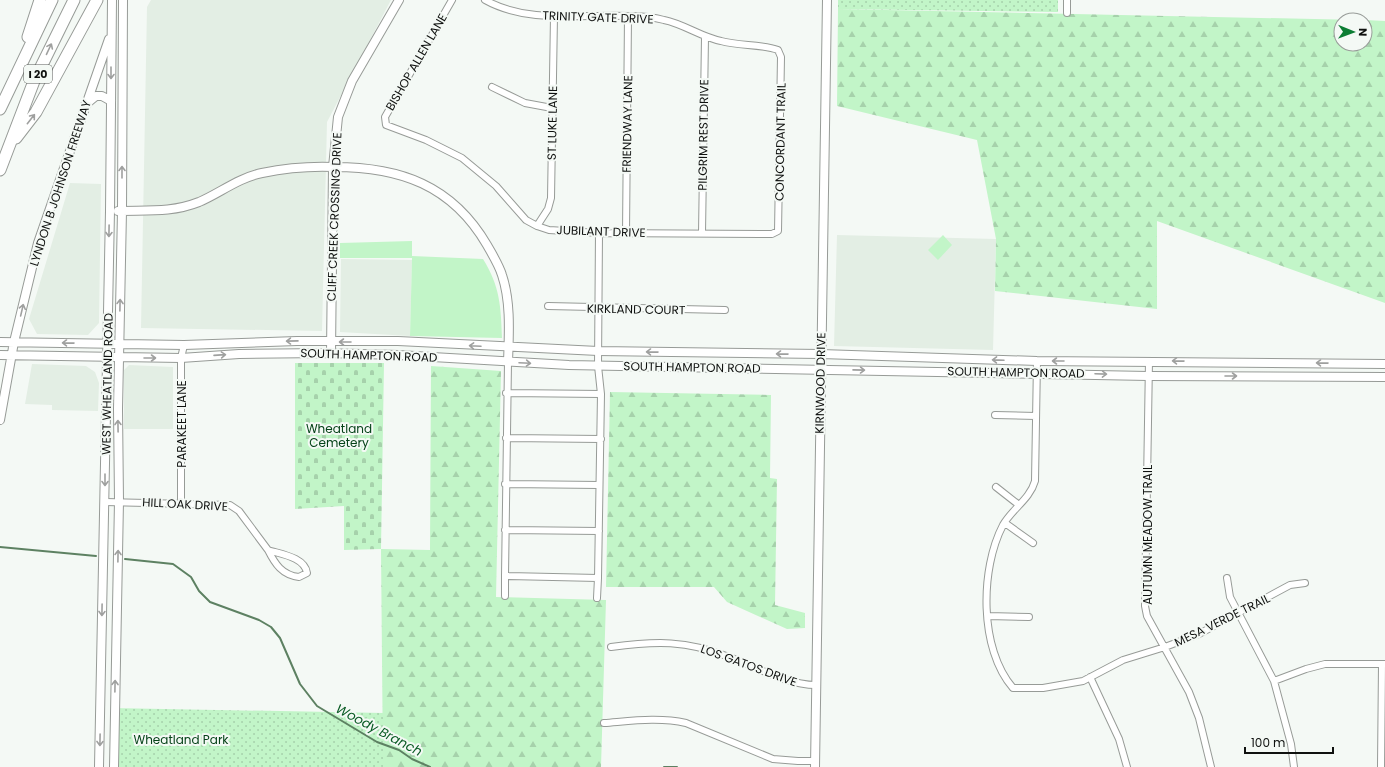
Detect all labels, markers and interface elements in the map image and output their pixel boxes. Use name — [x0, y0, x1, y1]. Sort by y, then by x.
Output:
street label: TRINITY GATE DRIVE — [542, 7, 654, 27]
street label: BISHOP ALLEN LANE — [381, 10, 451, 114]
north arrow — [1333, 12, 1373, 52]
text: N — [1355, 28, 1371, 36]
one-way arrow — [46, 44, 53, 56]
road number: I 20 — [24, 65, 52, 83]
one-way arrow — [107, 66, 115, 79]
street label: FRIENDWAY LANE — [618, 75, 636, 173]
street label: PILGRIM REST DRIVE — [694, 79, 712, 191]
street label: CONCORDANT TRAIL — [770, 83, 790, 201]
street label: ST LUKE LANE — [543, 86, 561, 160]
street label: LYNDON B JOHNSON FREEWAY — [25, 98, 95, 268]
one-way arrow — [26, 114, 35, 125]
street label: CLIFF CREEK CROSSING DRIVE — [323, 132, 345, 302]
one-way arrow — [118, 166, 126, 179]
street label: JUBILANT DRIVE — [556, 221, 646, 241]
one-way arrow — [106, 224, 113, 237]
one-way arrow — [116, 299, 124, 312]
street label: KIRKLAND COURT — [587, 300, 686, 318]
one-way arrow — [19, 304, 26, 317]
street label: WEST WHEATLAND ROAD — [97, 313, 117, 455]
street label: KIRNWOOD DRIVE — [811, 332, 829, 434]
one-way arrow — [286, 337, 299, 345]
one-way arrow — [339, 338, 352, 346]
one-way arrow — [62, 339, 75, 347]
one-way arrow — [469, 342, 482, 349]
street label: SOUTH HAMPTON ROAD — [300, 344, 438, 366]
one-way arrow — [646, 348, 659, 356]
one-way arrow — [776, 350, 789, 358]
one-way arrow — [213, 352, 226, 359]
one-way arrow — [143, 354, 156, 362]
one-way arrow — [992, 356, 1005, 364]
street label: SOUTH HAMPTON ROAD — [623, 357, 761, 377]
one-way arrow — [1052, 357, 1065, 365]
one-way arrow — [1172, 357, 1185, 365]
one-way arrow — [518, 359, 531, 367]
one-way arrow — [1316, 359, 1329, 367]
street label: SOUTH HAMPTON ROAD — [947, 362, 1085, 382]
one-way arrow — [852, 366, 865, 373]
one-way arrow — [1094, 370, 1107, 378]
one-way arrow — [1224, 372, 1237, 380]
street label: PARAKEET LANE — [173, 380, 190, 468]
one-way arrow — [114, 420, 122, 433]
park label: Wheatland Cemetery — [306, 420, 372, 451]
street label: AUTUMN MEADOW TRAIL — [1139, 465, 1156, 605]
one-way arrow — [101, 473, 109, 486]
street label: HILL OAK DRIVE — [142, 493, 228, 515]
one-way arrow — [114, 550, 121, 563]
street label: MESA VERDE TRAIL — [1171, 590, 1273, 650]
one-way arrow — [99, 603, 106, 616]
street label: LOS GATOS DRIVE — [698, 640, 800, 690]
one-way arrow — [111, 680, 118, 693]
water label: Woody Branch — [332, 699, 426, 761]
scale bar — [1245, 729, 1333, 755]
park label: Wheatland Park — [133, 731, 229, 748]
one-way arrow — [96, 733, 103, 746]
text: 100 m — [1251, 734, 1285, 751]

